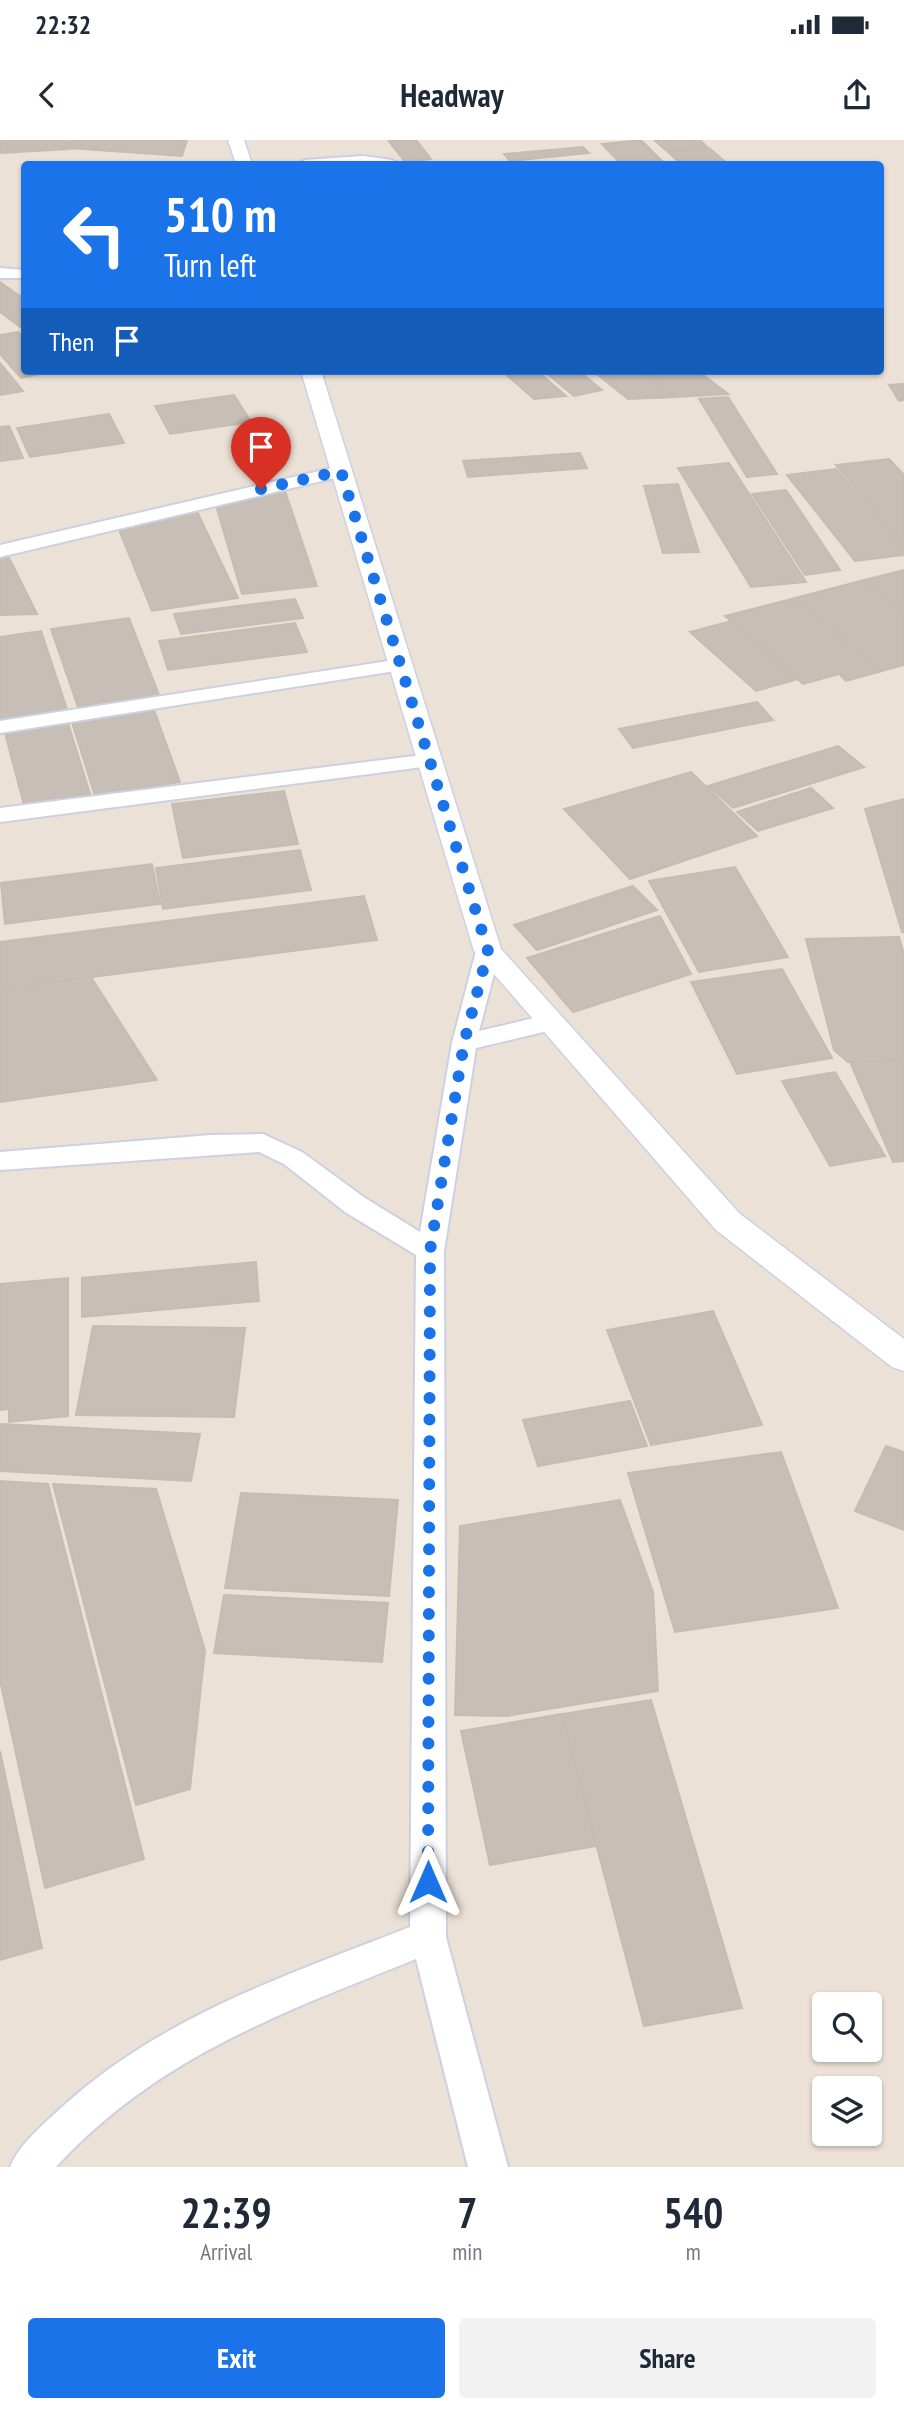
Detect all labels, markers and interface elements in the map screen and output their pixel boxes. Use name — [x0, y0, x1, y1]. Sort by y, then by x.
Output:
text: 22:32 — [35, 8, 91, 41]
text: Headway — [400, 74, 504, 116]
icon: back — [28, 76, 66, 114]
icon: share — [838, 76, 876, 114]
text: 510 m — [164, 182, 277, 246]
icon: left — [49, 189, 140, 280]
text: Turn left — [164, 244, 256, 286]
icon: arrive — [108, 322, 146, 360]
text: Then — [49, 325, 94, 358]
pin — [231, 417, 291, 489]
icon: arrive — [242, 428, 280, 466]
position arrow — [391, 1845, 465, 1919]
map controls — [812, 1992, 882, 2146]
button: search — [812, 1992, 882, 2062]
button: layers — [812, 2076, 882, 2146]
text: 22:39 — [181, 2185, 272, 2240]
text: 7 — [457, 2185, 477, 2240]
text: 540 — [663, 2185, 723, 2240]
text: Arrival — [200, 2237, 252, 2266]
text: min — [452, 2237, 482, 2266]
text: m — [686, 2237, 701, 2266]
button: Exit — [28, 2318, 445, 2398]
button: Share — [459, 2318, 876, 2398]

